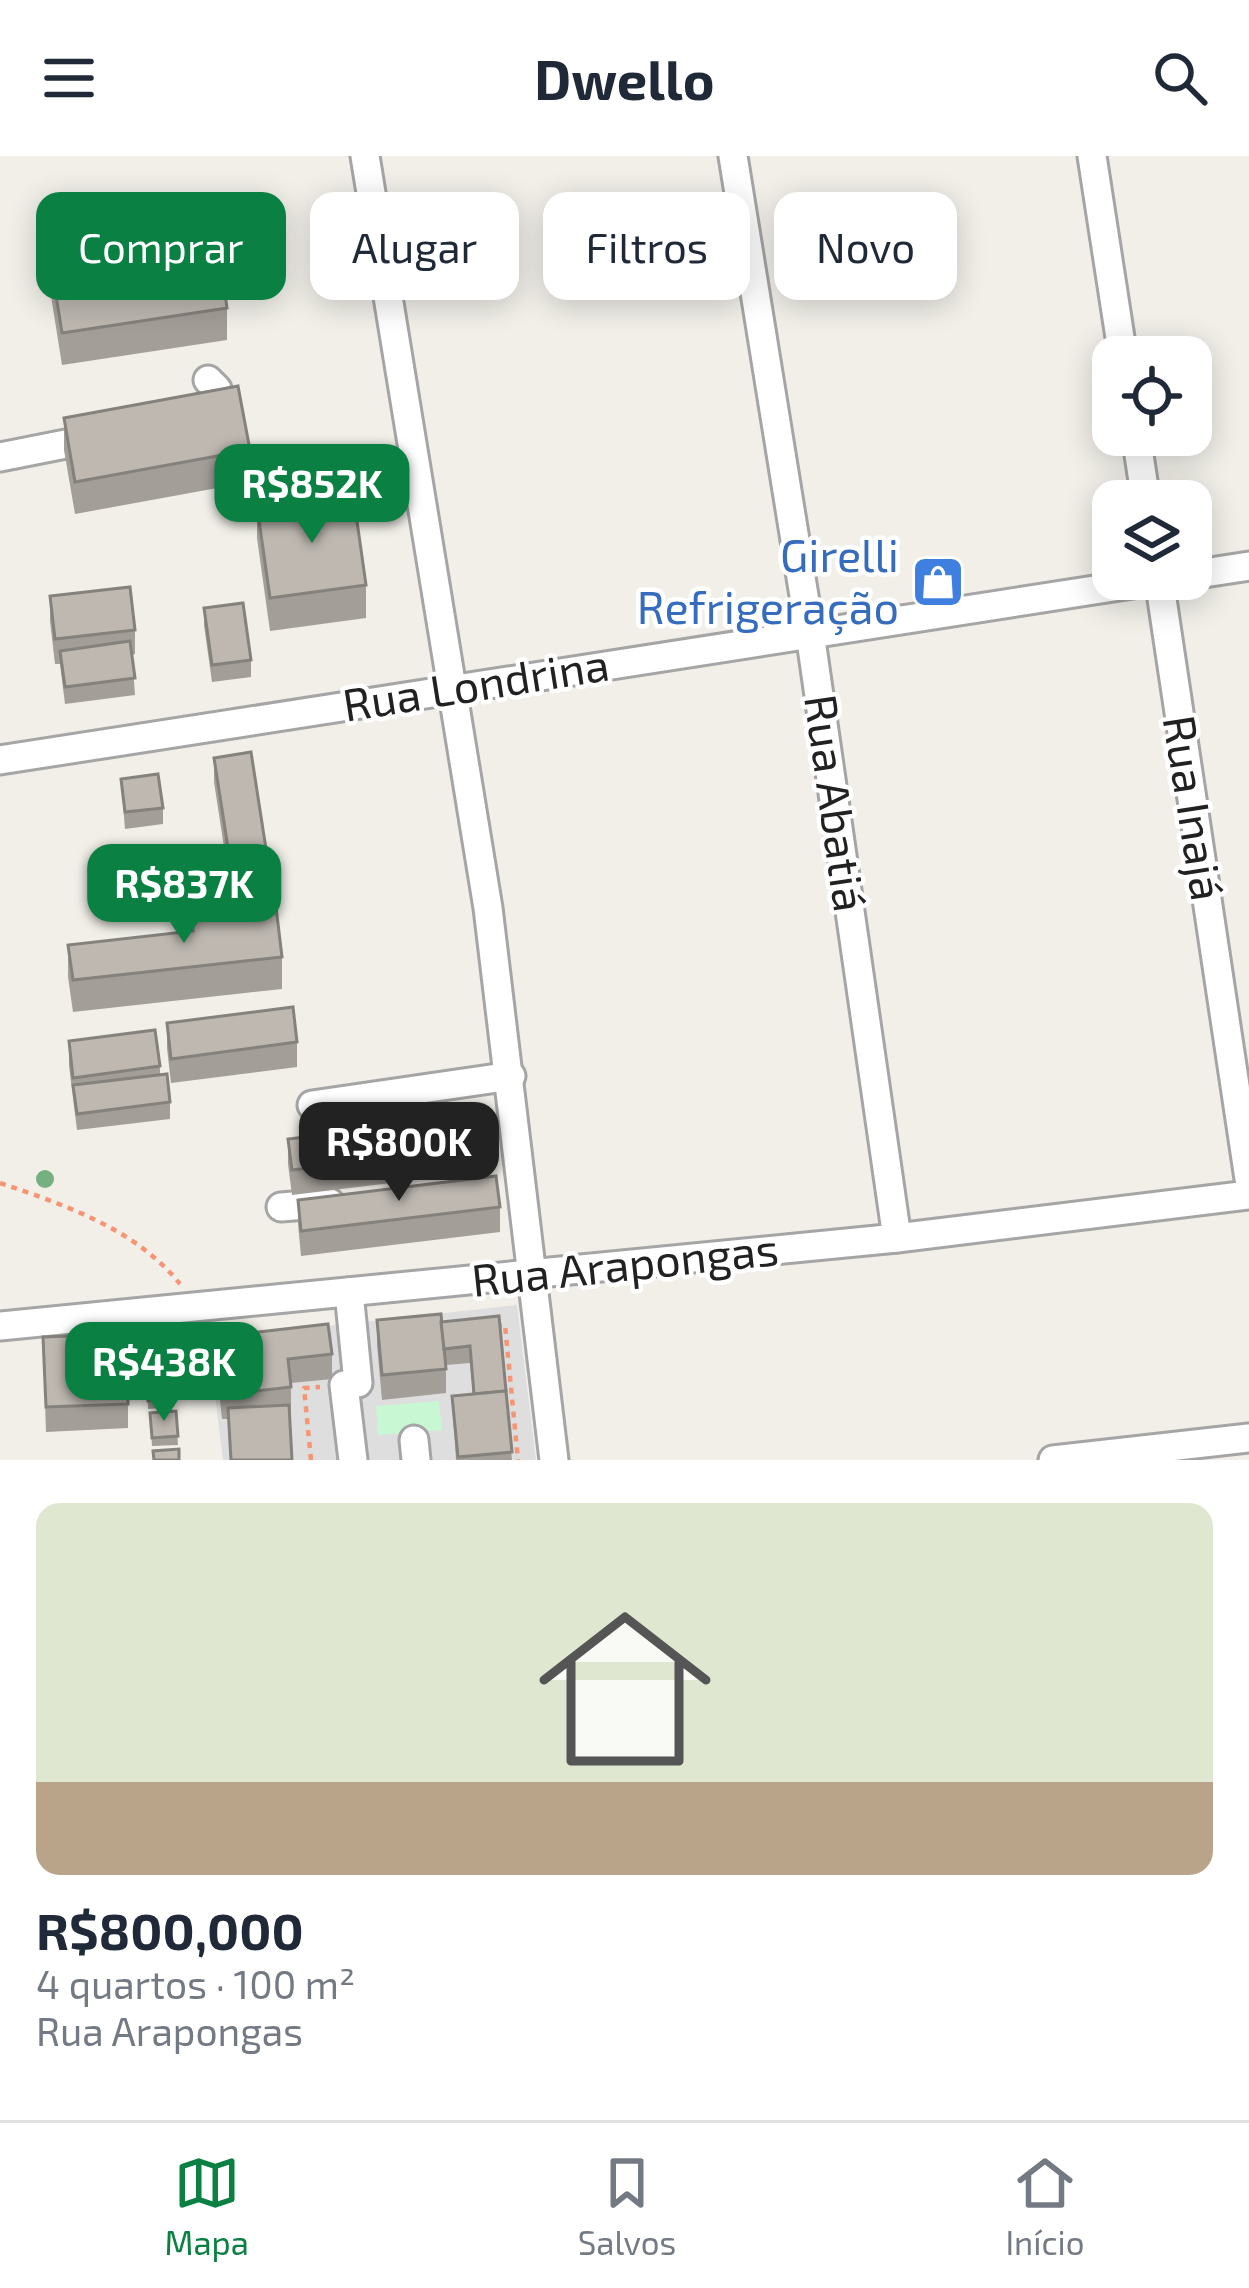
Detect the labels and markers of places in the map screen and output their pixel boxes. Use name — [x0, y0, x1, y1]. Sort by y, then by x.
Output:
pin: R$852K — [214, 444, 410, 546]
place label: Girelli Refrigeração — [637, 527, 899, 636]
shop icon: Girelli Refrigeração — [910, 554, 966, 610]
pin: R$837K — [86, 844, 282, 946]
pin: R$800K — [301, 1102, 497, 1204]
pin: R$438K — [66, 1322, 262, 1424]

